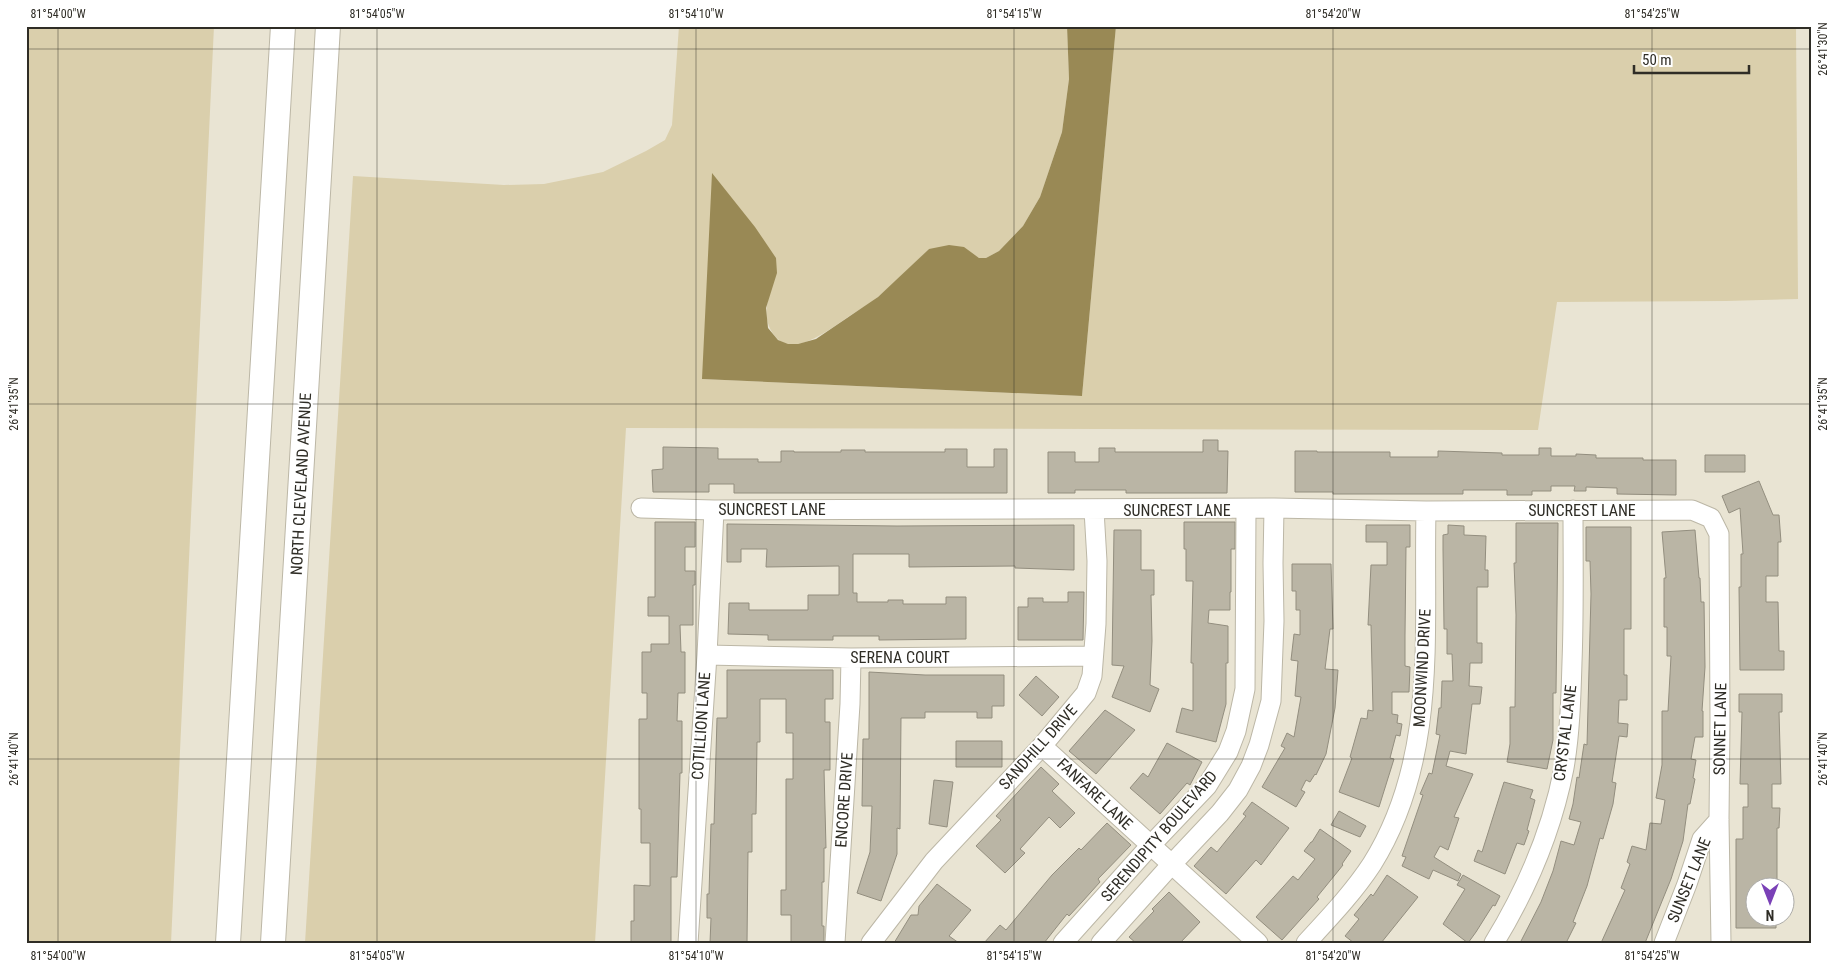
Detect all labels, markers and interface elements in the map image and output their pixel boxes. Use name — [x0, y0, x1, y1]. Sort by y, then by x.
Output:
text: 81°54'00"W — [30, 7, 86, 21]
text: 81°54'05"W — [349, 7, 405, 21]
text: 81°54'10"W — [668, 7, 724, 21]
text: 81°54'15"W — [986, 7, 1042, 21]
text: 81°54'20"W — [1305, 7, 1361, 21]
text: 81°54'25"W — [1624, 7, 1680, 21]
text: 26°41'30"N — [1816, 22, 1830, 76]
scale bar — [1634, 42, 1750, 74]
text: 50 m — [1642, 51, 1672, 69]
text: 26°41'35"N — [7, 377, 21, 431]
text: 26°41'35"N — [1816, 377, 1830, 431]
street label: NORTH CLEVELAND AVENUE — [287, 392, 315, 576]
street label: SUNCREST LANE — [718, 500, 826, 519]
street label: SUNCREST LANE — [1123, 501, 1231, 520]
street label: SUNCREST LANE — [1528, 501, 1636, 520]
street label: MOONWIND DRIVE — [1409, 608, 1435, 728]
street label: SERENA COURT — [850, 648, 950, 667]
street label: COTILLION LANE — [688, 671, 714, 781]
street label: SONNET LANE — [1710, 683, 1730, 775]
street label: CRYSTAL LANE — [1550, 684, 1580, 782]
street label: SANDHILL DRIVE — [995, 701, 1081, 793]
text: 26°41'40"N — [7, 732, 21, 786]
text: 26°41'40"N — [1816, 732, 1830, 786]
street label: ENCORE DRIVE — [831, 752, 857, 848]
street label: FANFARE LANE — [1053, 754, 1137, 834]
street label: SERENDIPITY BOULEVARD — [1097, 767, 1221, 905]
street label: SUNSET LANE — [1663, 835, 1715, 925]
north arrow — [1744, 876, 1794, 926]
text: N — [1766, 907, 1774, 923]
text: 81°54'00"W — [30, 949, 86, 963]
text: 81°54'05"W — [349, 949, 405, 963]
text: 81°54'10"W — [668, 949, 724, 963]
text: 81°54'15"W — [986, 949, 1042, 963]
text: 81°54'20"W — [1305, 949, 1361, 963]
text: 81°54'25"W — [1624, 949, 1680, 963]

